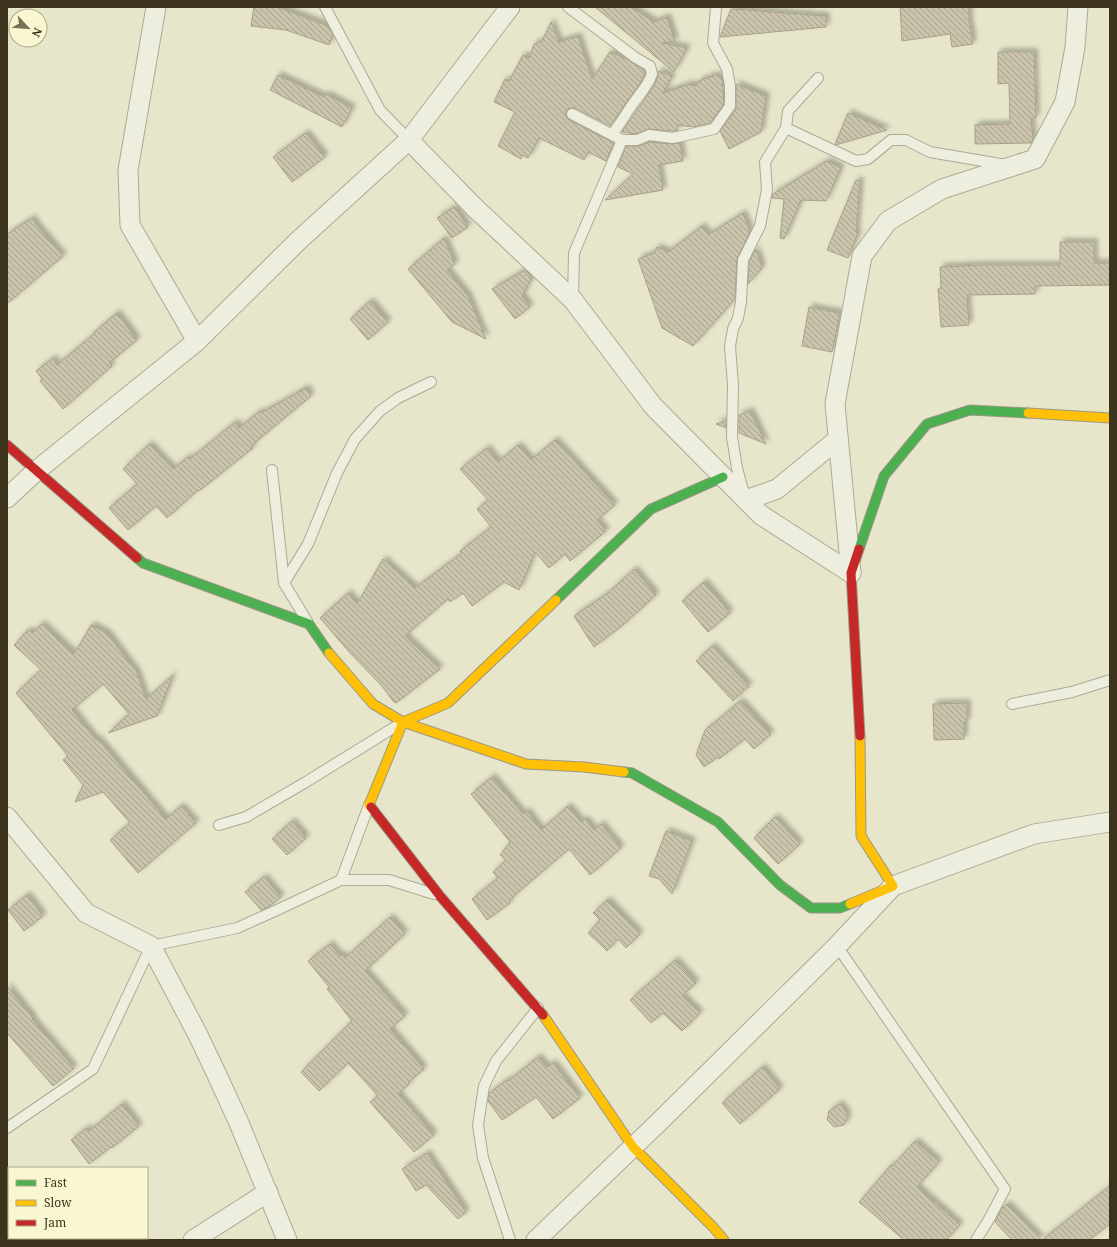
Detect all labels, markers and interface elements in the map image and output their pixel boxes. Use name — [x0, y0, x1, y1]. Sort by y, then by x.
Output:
north arrow — [8, 8, 48, 48]
text: N — [29, 25, 46, 40]
legend — [8, 1167, 148, 1239]
text: Fast — [44, 1174, 67, 1191]
text: Slow — [44, 1194, 72, 1211]
text: Jam — [43, 1214, 66, 1231]

